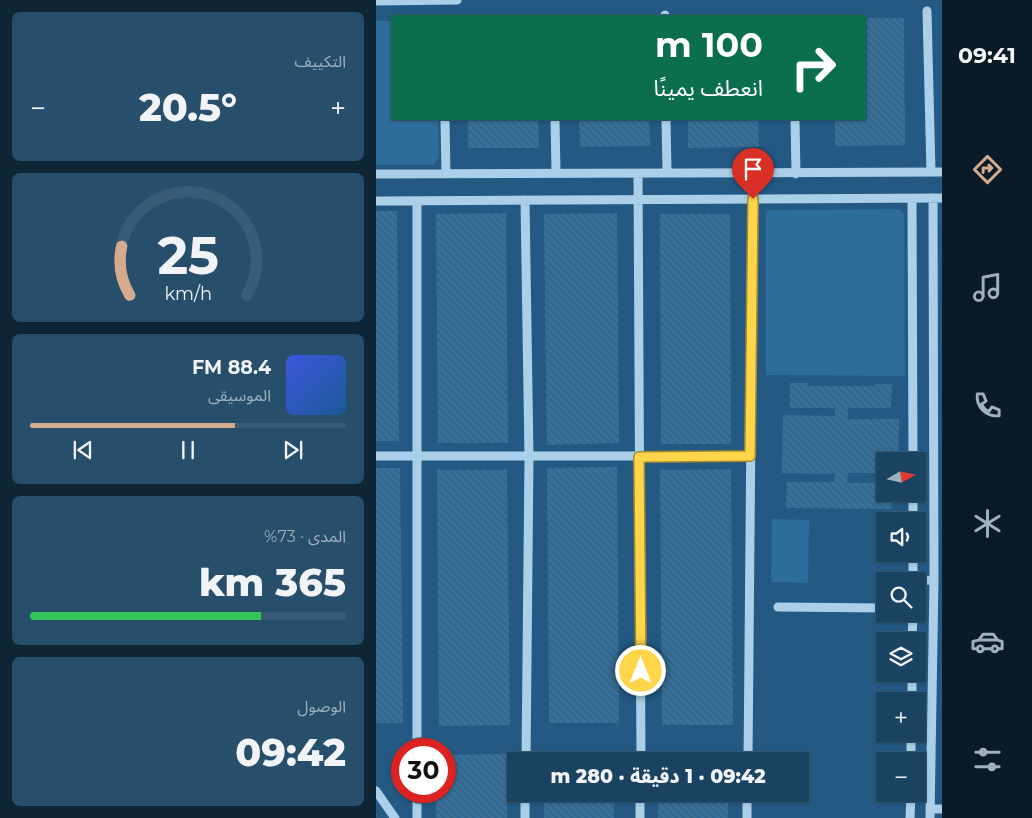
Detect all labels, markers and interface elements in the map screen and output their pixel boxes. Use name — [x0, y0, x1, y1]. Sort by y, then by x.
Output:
text: 100 m — [655, 23, 763, 66]
icon: right — [781, 35, 846, 100]
text: 09:41 — [958, 42, 1016, 69]
text: التكييف — [294, 52, 346, 71]
text: انعطف يمينًا — [653, 75, 763, 102]
text: 20.5° — [139, 84, 237, 131]
text: − — [30, 91, 46, 125]
text: + — [330, 91, 346, 125]
pin — [732, 148, 774, 199]
icon: directions — [970, 152, 1005, 187]
icon: arrive — [739, 155, 767, 183]
text: 25 — [157, 224, 219, 287]
icon: music — [970, 270, 1005, 305]
text: km/h — [164, 283, 212, 304]
text: 88.4 FM — [192, 356, 271, 379]
text: الموسيقى — [208, 386, 271, 405]
icon: phone — [970, 388, 1005, 423]
icon: previous — [69, 436, 97, 464]
icon: pause — [174, 436, 202, 464]
icon: next — [279, 436, 307, 464]
north arrow — [876, 452, 926, 502]
map controls — [876, 452, 926, 802]
icon: climate — [970, 506, 1005, 541]
button: sound — [876, 512, 926, 562]
text: المدى · 73% — [264, 527, 346, 546]
text: 365 km — [199, 559, 346, 606]
button: search — [876, 572, 926, 622]
icon: car — [970, 624, 1005, 659]
button: layers — [876, 632, 926, 682]
position arrow — [614, 644, 666, 696]
button: + — [876, 692, 926, 742]
text: الوصول — [297, 697, 346, 716]
text: 09:42 — [235, 729, 346, 776]
speed limit sign: 30 — [391, 738, 456, 803]
icon: filters — [970, 742, 1005, 777]
button: − — [876, 752, 926, 802]
text: 09:42 · 1 دقيقة · 280 m — [550, 765, 766, 788]

